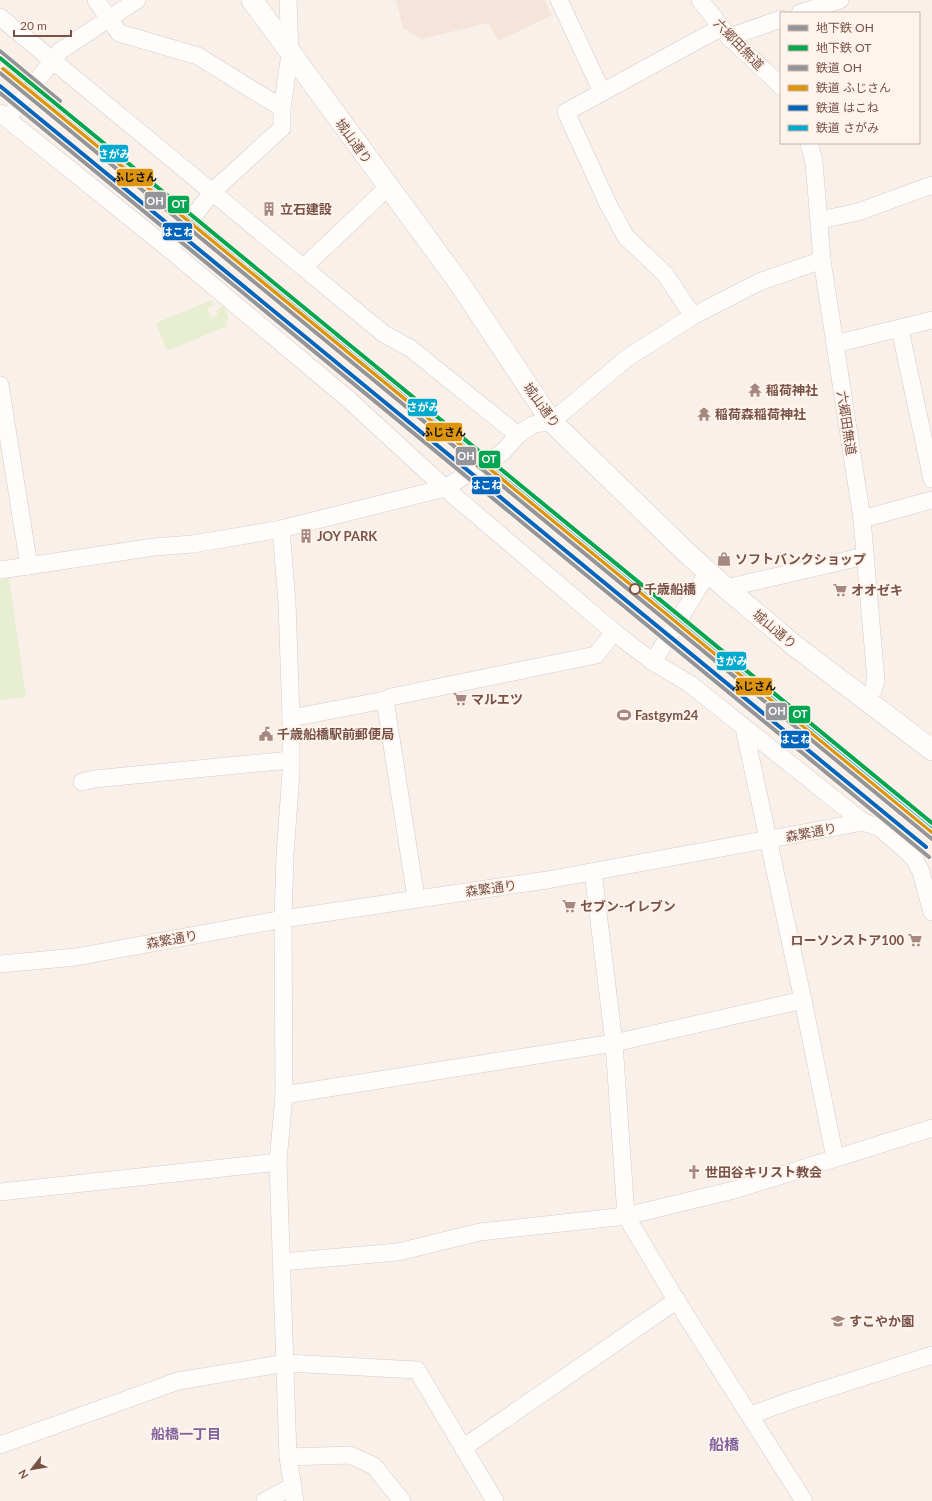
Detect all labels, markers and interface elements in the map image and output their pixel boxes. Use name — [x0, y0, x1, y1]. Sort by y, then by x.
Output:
scale bar — [14, 12, 71, 38]
legend — [780, 12, 920, 144]
street label: 六郷田無道 — [711, 15, 767, 73]
text: 20 m — [20, 18, 47, 33]
text: 地下鉄 OH — [816, 20, 874, 35]
text: 地下鉄 OT — [816, 40, 871, 55]
text: 鉄道 OH — [816, 60, 862, 75]
text: 鉄道 ふじさん — [816, 80, 891, 95]
text: 鉄道 はこね — [816, 100, 879, 115]
street label: 城山通り — [332, 115, 376, 167]
text: 鉄道 さがみ — [816, 120, 879, 135]
line badge: さがみ — [99, 144, 129, 163]
text: さがみ — [98, 147, 131, 160]
line badge: ふじさん — [116, 168, 154, 187]
text: ふじさん — [113, 170, 157, 183]
line badge: OH — [144, 191, 167, 210]
text: OH — [146, 194, 164, 207]
line badge: OT — [167, 195, 190, 214]
text: OT — [171, 197, 187, 210]
building icon: 立石建設 — [261, 201, 277, 217]
place label: 立石建設 — [280, 201, 332, 217]
line badge: はこね — [162, 222, 193, 241]
text: はこね — [162, 225, 195, 238]
street label: 城山通り — [520, 379, 564, 431]
temple icon: 稲荷神社 — [747, 382, 763, 398]
place label: 稲荷神社 — [766, 382, 818, 398]
street label: 六郷田無道 — [834, 390, 860, 456]
line badge: さがみ — [407, 398, 438, 417]
text: さがみ — [407, 400, 440, 413]
temple icon: 稲荷森稲荷神社 — [696, 406, 712, 422]
place label: 稲荷森稲荷神社 — [715, 406, 806, 422]
line badge: ふじさん — [425, 422, 463, 442]
text: ふじさん — [422, 425, 466, 438]
line badge: OH — [455, 446, 477, 466]
text: OH — [457, 449, 475, 462]
line badge: OT — [478, 450, 501, 469]
text: OT — [481, 452, 497, 465]
line badge: はこね — [471, 476, 501, 495]
text: はこね — [470, 478, 503, 491]
building icon: JOY PARK — [298, 528, 314, 544]
place label: JOY PARK — [317, 528, 378, 544]
shop icon: ソフトバンクショップ — [716, 551, 732, 567]
place label: ソフトバンクショップ — [735, 551, 866, 567]
place label: 千歳船橋 — [644, 581, 696, 597]
supermarket icon: オオゼキ — [832, 582, 848, 598]
place label: オオゼキ — [851, 582, 903, 598]
marker: 千歳船橋 — [629, 583, 641, 595]
street label: 城山通り — [750, 606, 800, 652]
line badge: さがみ — [716, 651, 747, 671]
text: さがみ — [715, 654, 748, 667]
line badge: ふじさん — [735, 677, 773, 696]
text: ふじさん — [732, 679, 776, 692]
supermarket icon: マルエツ — [452, 691, 468, 707]
place label: マルエツ — [471, 691, 523, 707]
line badge: OH — [765, 702, 788, 721]
text: OH — [768, 704, 786, 717]
line badge: OT — [788, 705, 811, 724]
sports icon: Fastgym24 — [616, 707, 632, 723]
place label: Fastgym24 — [635, 707, 699, 723]
text: OT — [792, 707, 808, 720]
public building icon: 千歳船橋駅前郵便局 — [258, 726, 274, 742]
place label: 千歳船橋駅前郵便局 — [277, 726, 394, 742]
line badge: はこね — [780, 730, 810, 749]
text: はこね — [779, 732, 812, 745]
street label: 森繁通り — [784, 819, 838, 845]
street label: 森繁通り — [464, 876, 518, 900]
supermarket icon: セブン-イレブン — [561, 898, 577, 914]
place label: セブン-イレブン — [580, 898, 676, 914]
street label: 森繁通り — [145, 927, 199, 951]
place label: ローソンストア100 — [791, 932, 904, 948]
supermarket icon: ローソンストア100 — [907, 932, 923, 948]
church icon: 世田谷キリスト教会 — [686, 1164, 702, 1180]
place label: 世田谷キリスト教会 — [705, 1164, 822, 1180]
school or university icon: すこやか園 — [830, 1313, 846, 1329]
place label: すこやか園 — [849, 1313, 914, 1329]
district label: 船橋一丁目 — [151, 1425, 221, 1442]
district label: 船橋 — [709, 1435, 740, 1453]
north arrow — [12, 1449, 52, 1489]
text: N — [15, 1467, 31, 1481]

